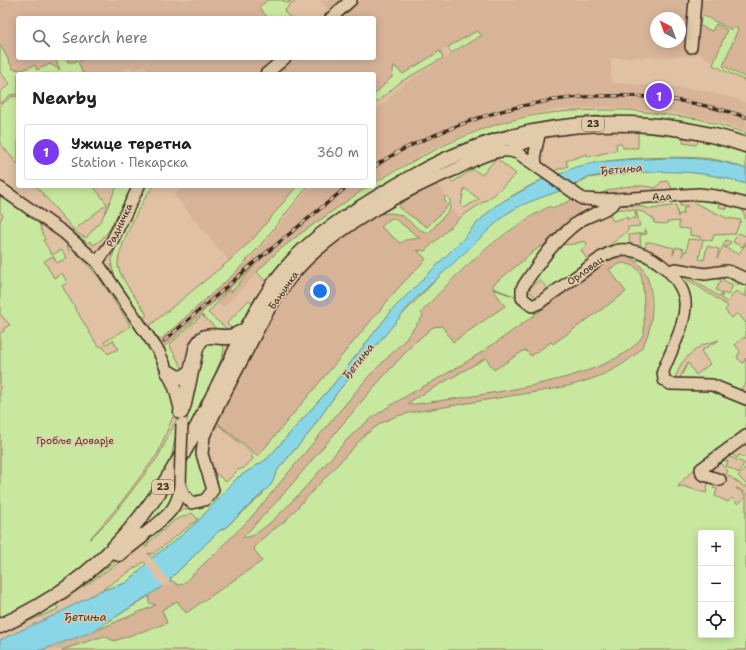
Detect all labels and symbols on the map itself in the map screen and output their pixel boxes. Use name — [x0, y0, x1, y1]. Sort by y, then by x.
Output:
north arrow — [650, 12, 686, 48]
pin: 1 — [646, 81, 672, 111]
road number: 23 — [582, 117, 604, 131]
water label: Ђетиња — [599, 160, 643, 179]
street label: Ада — [652, 189, 673, 204]
street label: Радничка — [103, 201, 136, 249]
street label: Орловац — [564, 253, 606, 288]
street label: Бањичка — [265, 268, 302, 312]
your location — [310, 281, 330, 301]
water label: Ђетиња — [339, 340, 378, 383]
park label: Гробље Доварје — [36, 434, 114, 447]
road number: 23 — [152, 480, 174, 494]
water label: Ђетиња — [64, 610, 107, 625]

